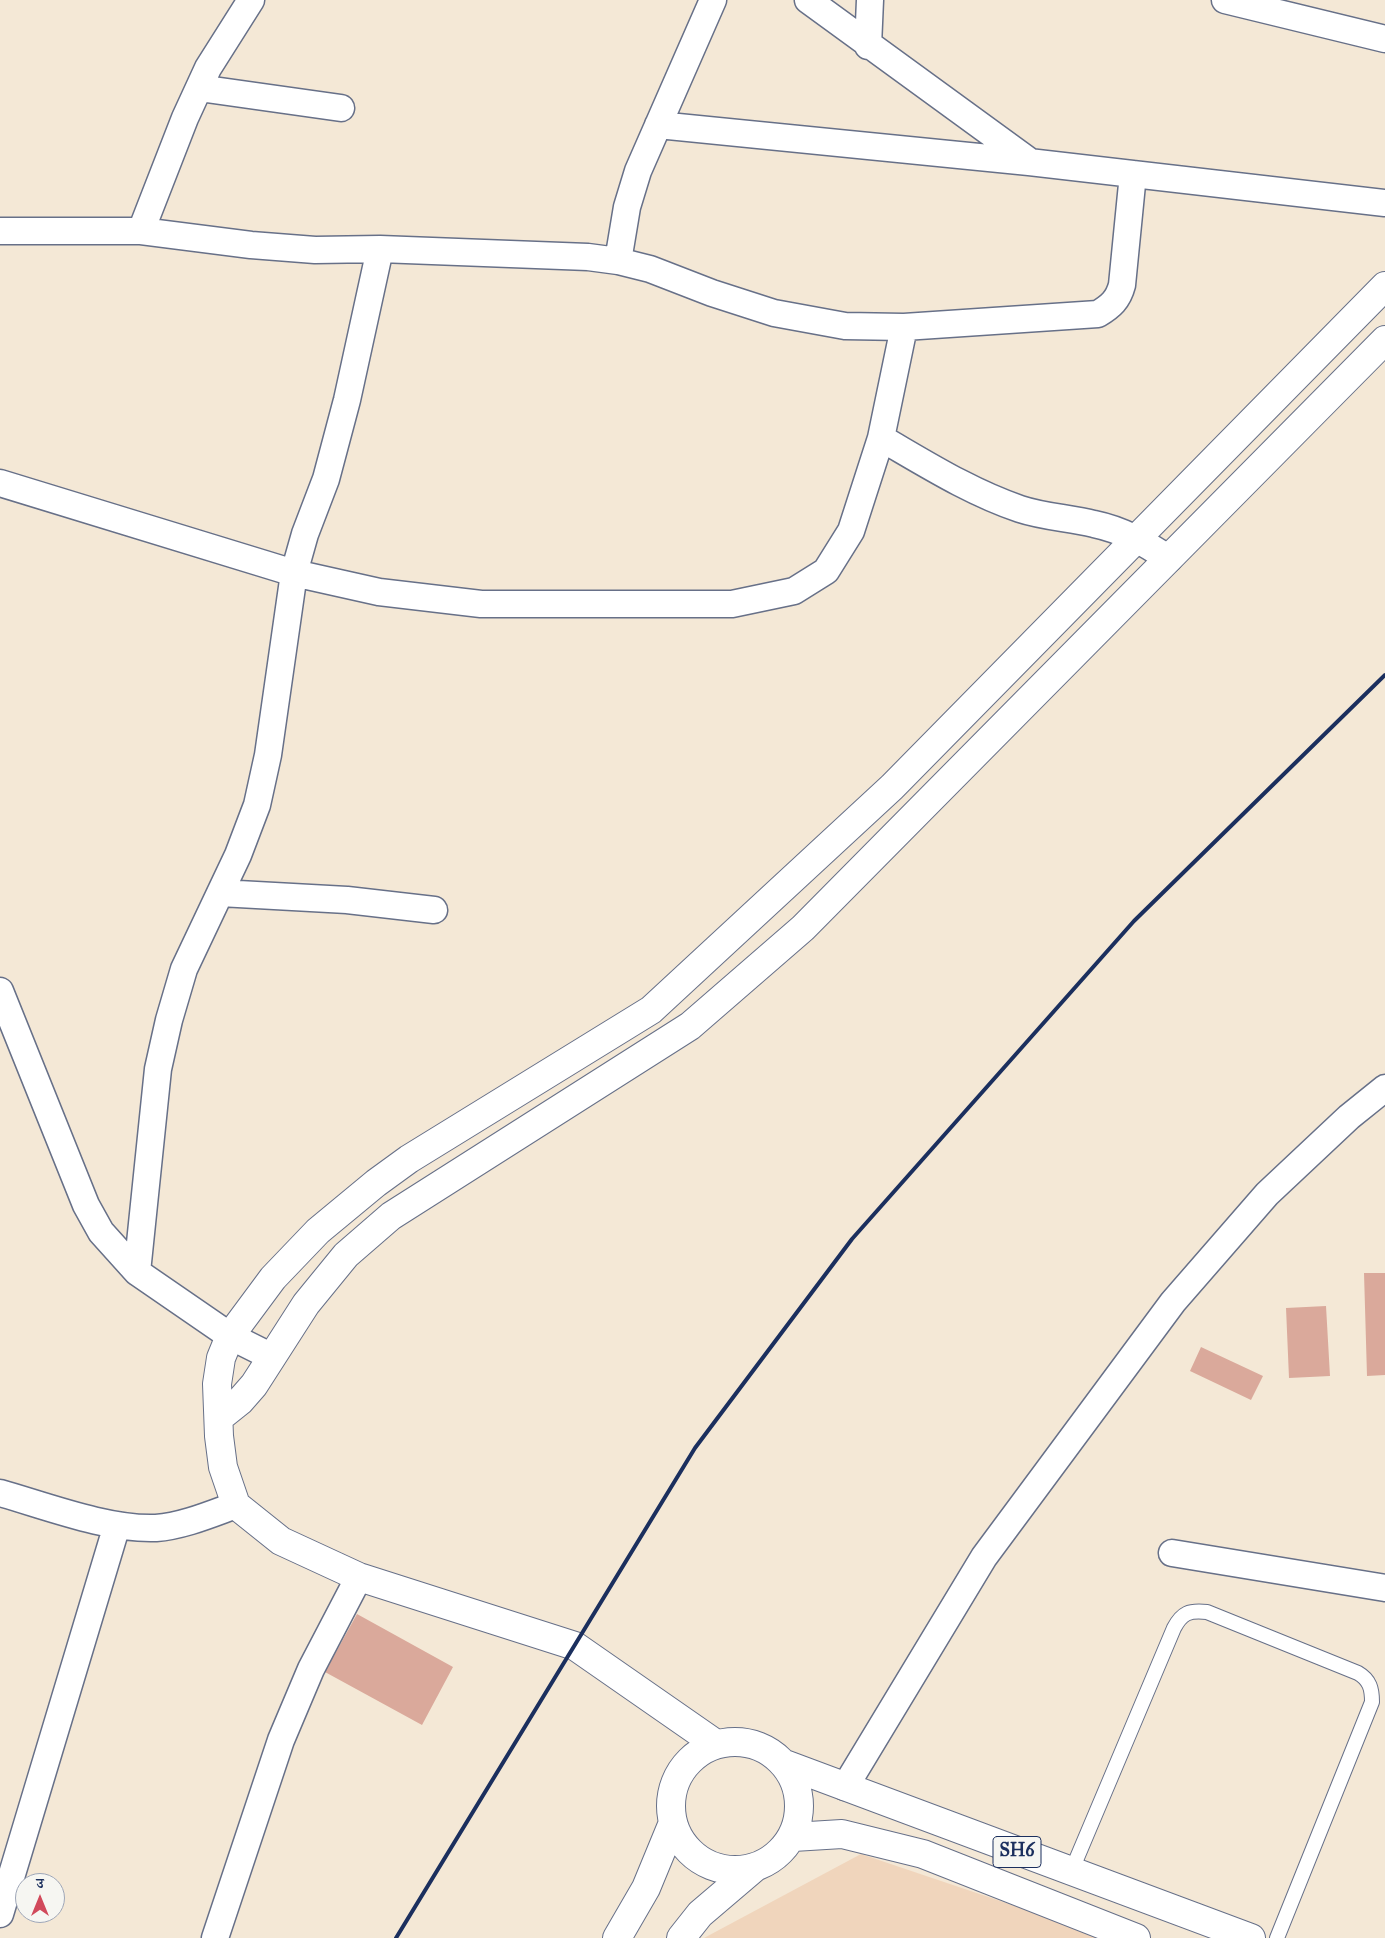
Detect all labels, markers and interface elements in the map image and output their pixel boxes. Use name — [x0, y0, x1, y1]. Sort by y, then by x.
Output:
road number: SH6 — [993, 1836, 1041, 1868]
north arrow — [15, 1873, 65, 1923]
text: उ — [36, 1875, 44, 1892]

